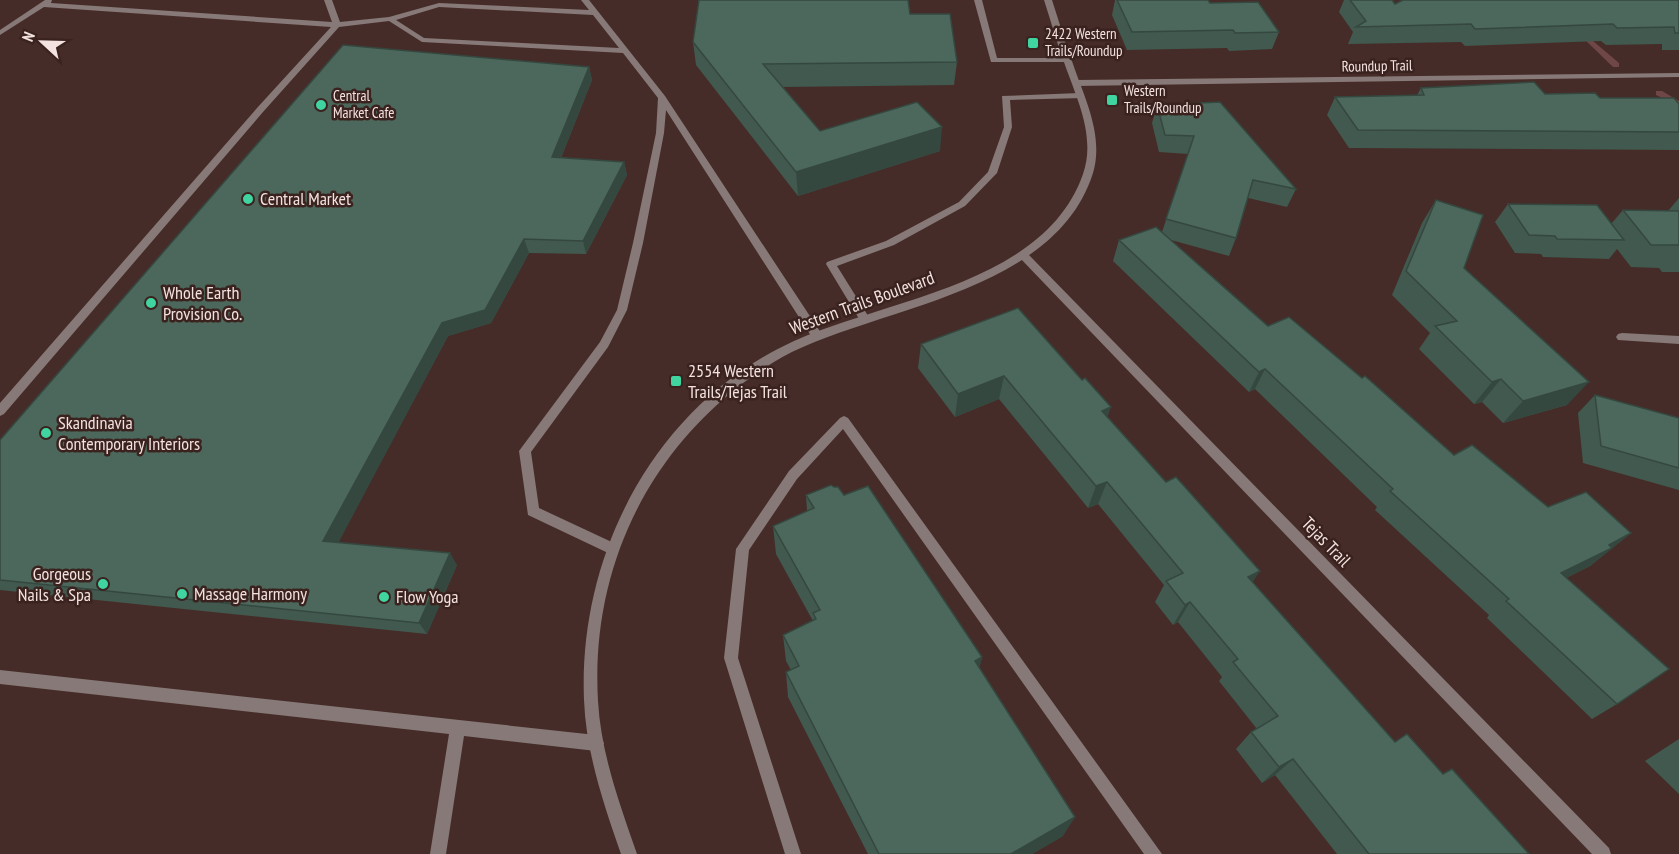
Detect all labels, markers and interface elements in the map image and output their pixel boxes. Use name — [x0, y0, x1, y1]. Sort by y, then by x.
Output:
north arrow — [12, 12, 72, 72]
place label: 2422 Western Trails/Roundup — [1045, 24, 1123, 60]
text: N — [17, 29, 39, 44]
marker: 2422 Western Trails/Roundup — [1026, 36, 1040, 50]
street label: Roundup Trail — [1341, 55, 1413, 76]
place label: Western Trails/Roundup — [1124, 81, 1202, 117]
place label: Central Market Cafe — [333, 86, 394, 122]
marker: Western Trails/Roundup — [1105, 93, 1119, 107]
marker: Central Market Cafe — [314, 98, 328, 112]
place label: Central Market — [260, 187, 351, 210]
marker: Central Market — [241, 192, 255, 206]
street label: Western Trails Boulevard — [786, 266, 937, 339]
place label: Whole Earth Provision Co. — [163, 281, 242, 325]
marker: Whole Earth Provision Co. — [144, 296, 158, 310]
place label: 2554 Western Trails/Tejas Trail — [688, 359, 788, 403]
marker: 2554 Western Trails/Tejas Trail — [669, 374, 683, 388]
place label: Skandinavia Contemporary Interiors — [58, 411, 200, 455]
marker: Skandinavia Contemporary Interiors — [39, 426, 53, 440]
street label: Tejas Trail — [1297, 512, 1356, 572]
place label: Gorgeous Nails & Spa — [18, 562, 91, 606]
marker: Gorgeous Nails & Spa — [96, 577, 110, 591]
place label: Massage Harmony — [194, 582, 307, 605]
place label: Flow Yoga — [396, 585, 459, 608]
marker: Massage Harmony — [175, 587, 189, 601]
marker: Flow Yoga — [377, 590, 391, 604]

